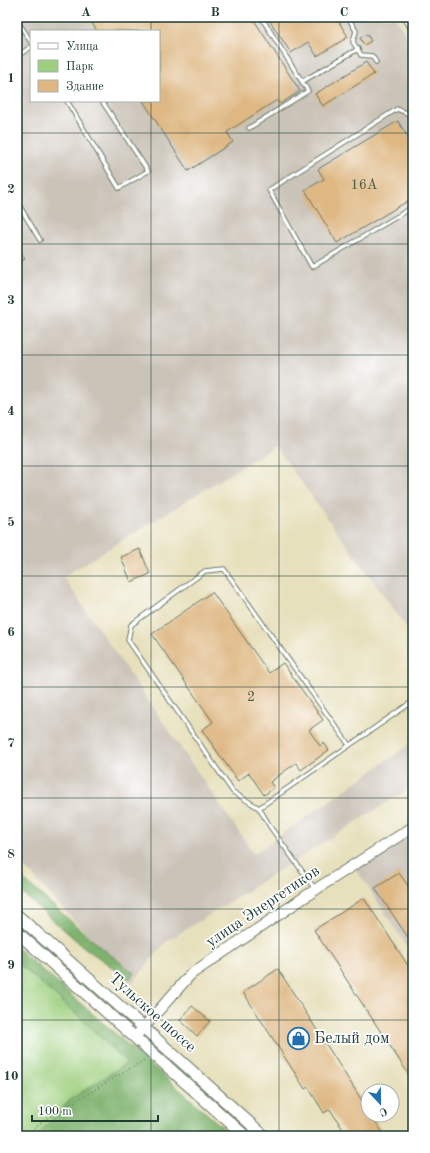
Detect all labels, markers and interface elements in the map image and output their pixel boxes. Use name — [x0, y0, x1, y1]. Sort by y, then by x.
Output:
text: A — [81, 6, 91, 19]
text: B — [210, 6, 220, 19]
text: C — [340, 6, 348, 19]
legend — [30, 30, 160, 102]
text: Улица — [66, 41, 99, 53]
text: Парк — [66, 61, 94, 73]
text: 1 — [7, 72, 15, 85]
text: Здание — [66, 81, 104, 93]
house number: 16А — [351, 178, 378, 192]
text: 2 — [7, 183, 15, 196]
text: 3 — [7, 294, 15, 307]
text: 4 — [7, 405, 15, 418]
text: 5 — [7, 516, 15, 529]
text: 6 — [7, 626, 15, 639]
house number: 2 — [247, 690, 255, 704]
text: 7 — [7, 737, 15, 750]
text: 8 — [7, 848, 15, 861]
street label: улица Энергетиков — [203, 863, 323, 951]
text: 9 — [7, 959, 15, 972]
street label: Тульское шоссе — [105, 970, 199, 1056]
shop icon: Белый дом — [285, 1026, 311, 1052]
place label: Белый дом — [314, 1031, 389, 1047]
text: 10 — [3, 1070, 19, 1083]
north arrow — [360, 1083, 400, 1123]
scale bar — [32, 1097, 158, 1123]
text: С — [378, 1104, 389, 1117]
text: 100 m — [38, 1106, 72, 1118]

